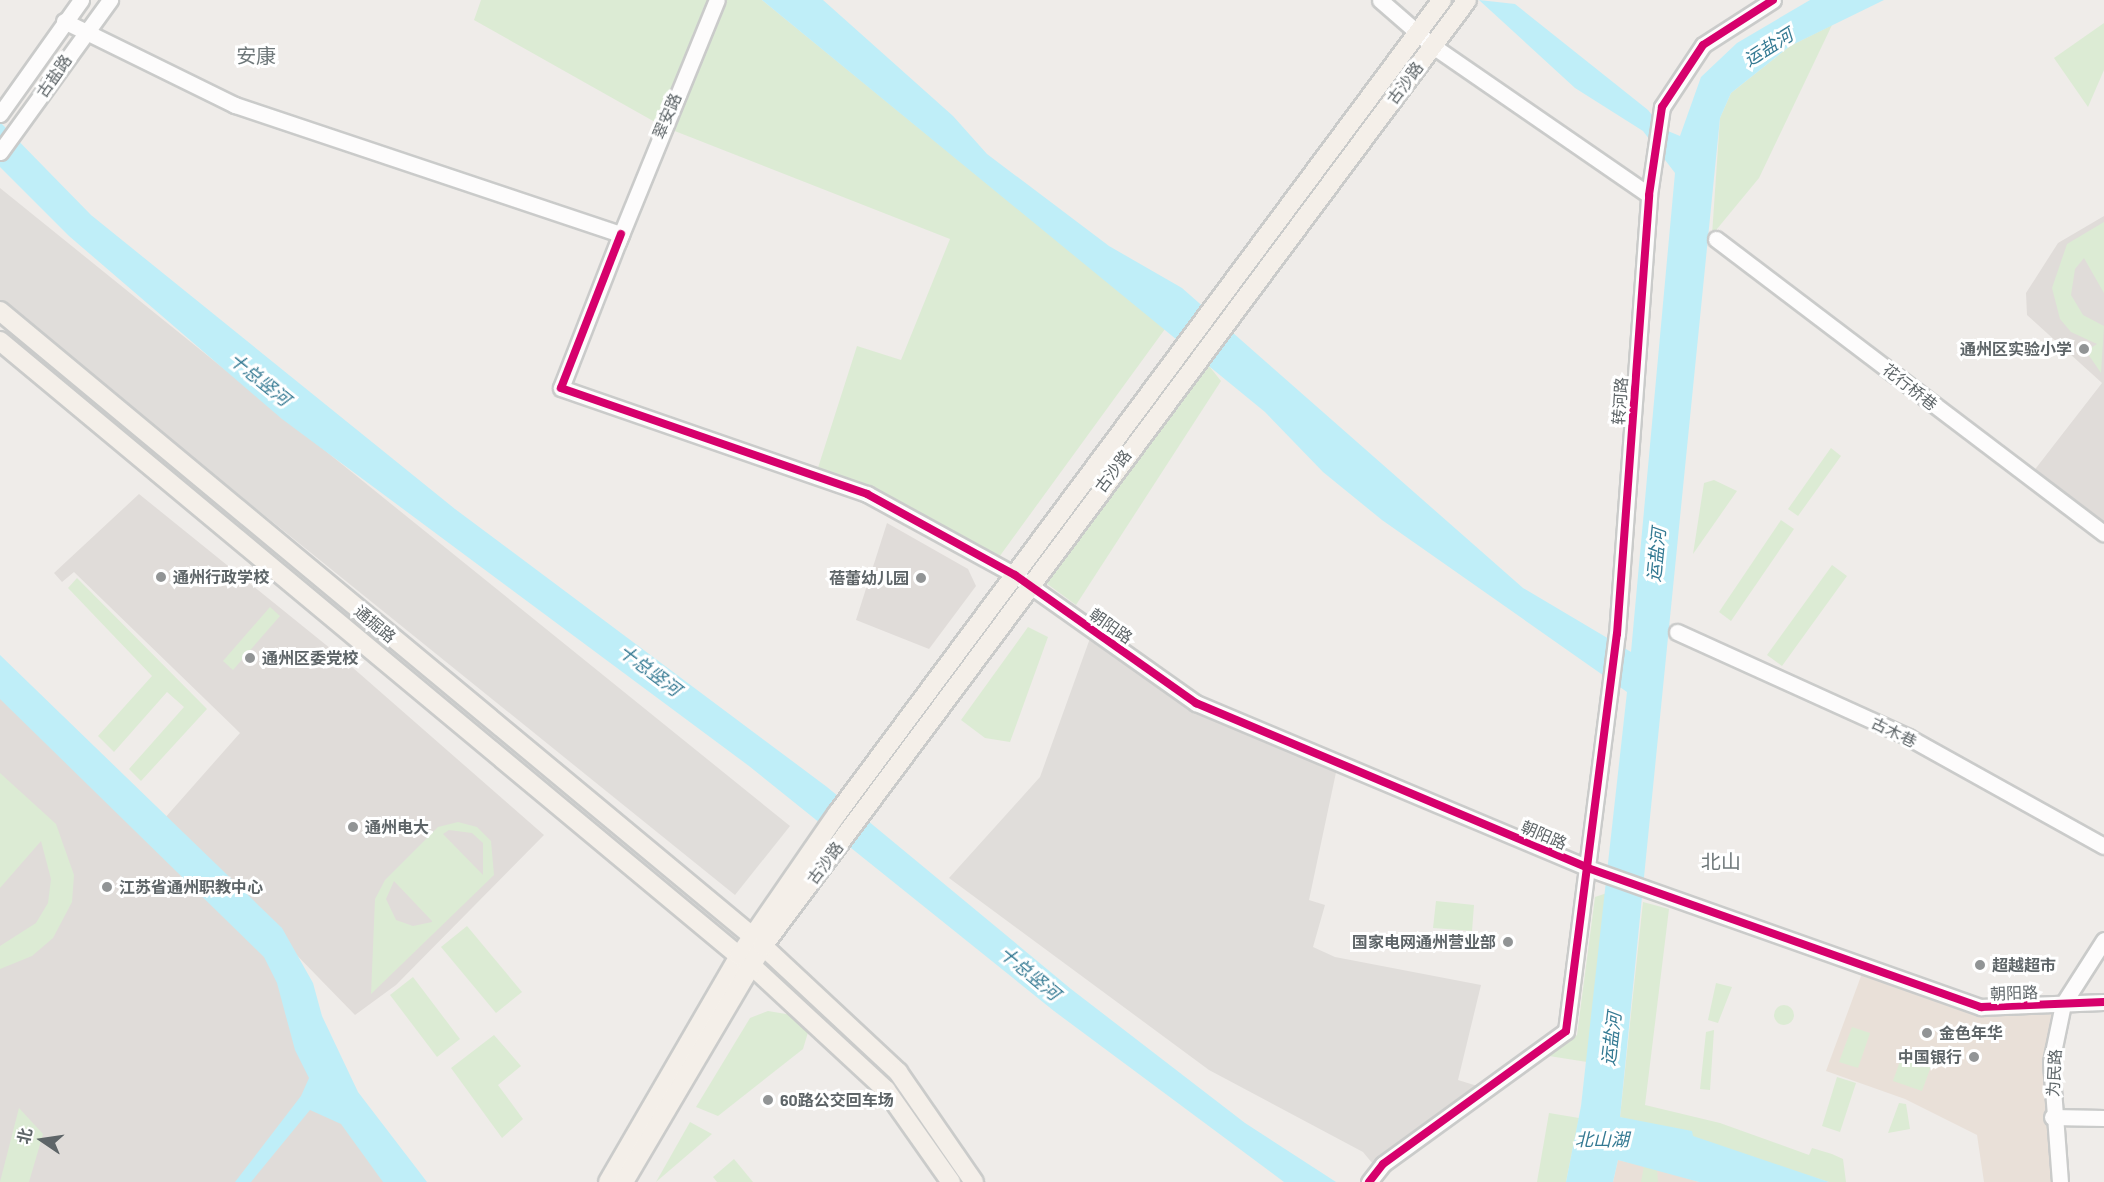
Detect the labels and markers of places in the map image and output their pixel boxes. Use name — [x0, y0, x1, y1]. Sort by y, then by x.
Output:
place label: 通州区实验小学 — [1960, 339, 2072, 359]
marker: 通州区实验小学 — [2077, 342, 2091, 356]
place label: 通州行政学校 — [173, 567, 269, 587]
place label: 蓓蕾幼儿园 — [829, 568, 909, 588]
marker: 通州行政学校 — [154, 570, 168, 584]
marker: 蓓蕾幼儿园 — [914, 571, 928, 585]
place label: 通州区委党校 — [262, 648, 358, 668]
marker: 通州区委党校 — [243, 651, 257, 665]
place label: 通州电大 — [365, 817, 429, 837]
marker: 通州电大 — [346, 820, 360, 834]
place label: 江苏省通州职教中心 — [119, 877, 263, 897]
marker: 江苏省通州职教中心 — [100, 880, 114, 894]
place label: 国家电网通州营业部 — [1352, 932, 1496, 952]
marker: 国家电网通州营业部 — [1501, 935, 1515, 949]
place label: 超越超市 — [1992, 955, 2056, 975]
marker: 超越超市 — [1973, 958, 1987, 972]
place label: 金色年华 — [1939, 1023, 2003, 1043]
marker: 金色年华 — [1920, 1026, 1934, 1040]
place label: 中国银行 — [1898, 1047, 1962, 1067]
marker: 中国银行 — [1967, 1050, 1981, 1064]
place label: 60路公交回车场 — [780, 1090, 894, 1110]
marker: 60路公交回车场 — [761, 1093, 775, 1107]

